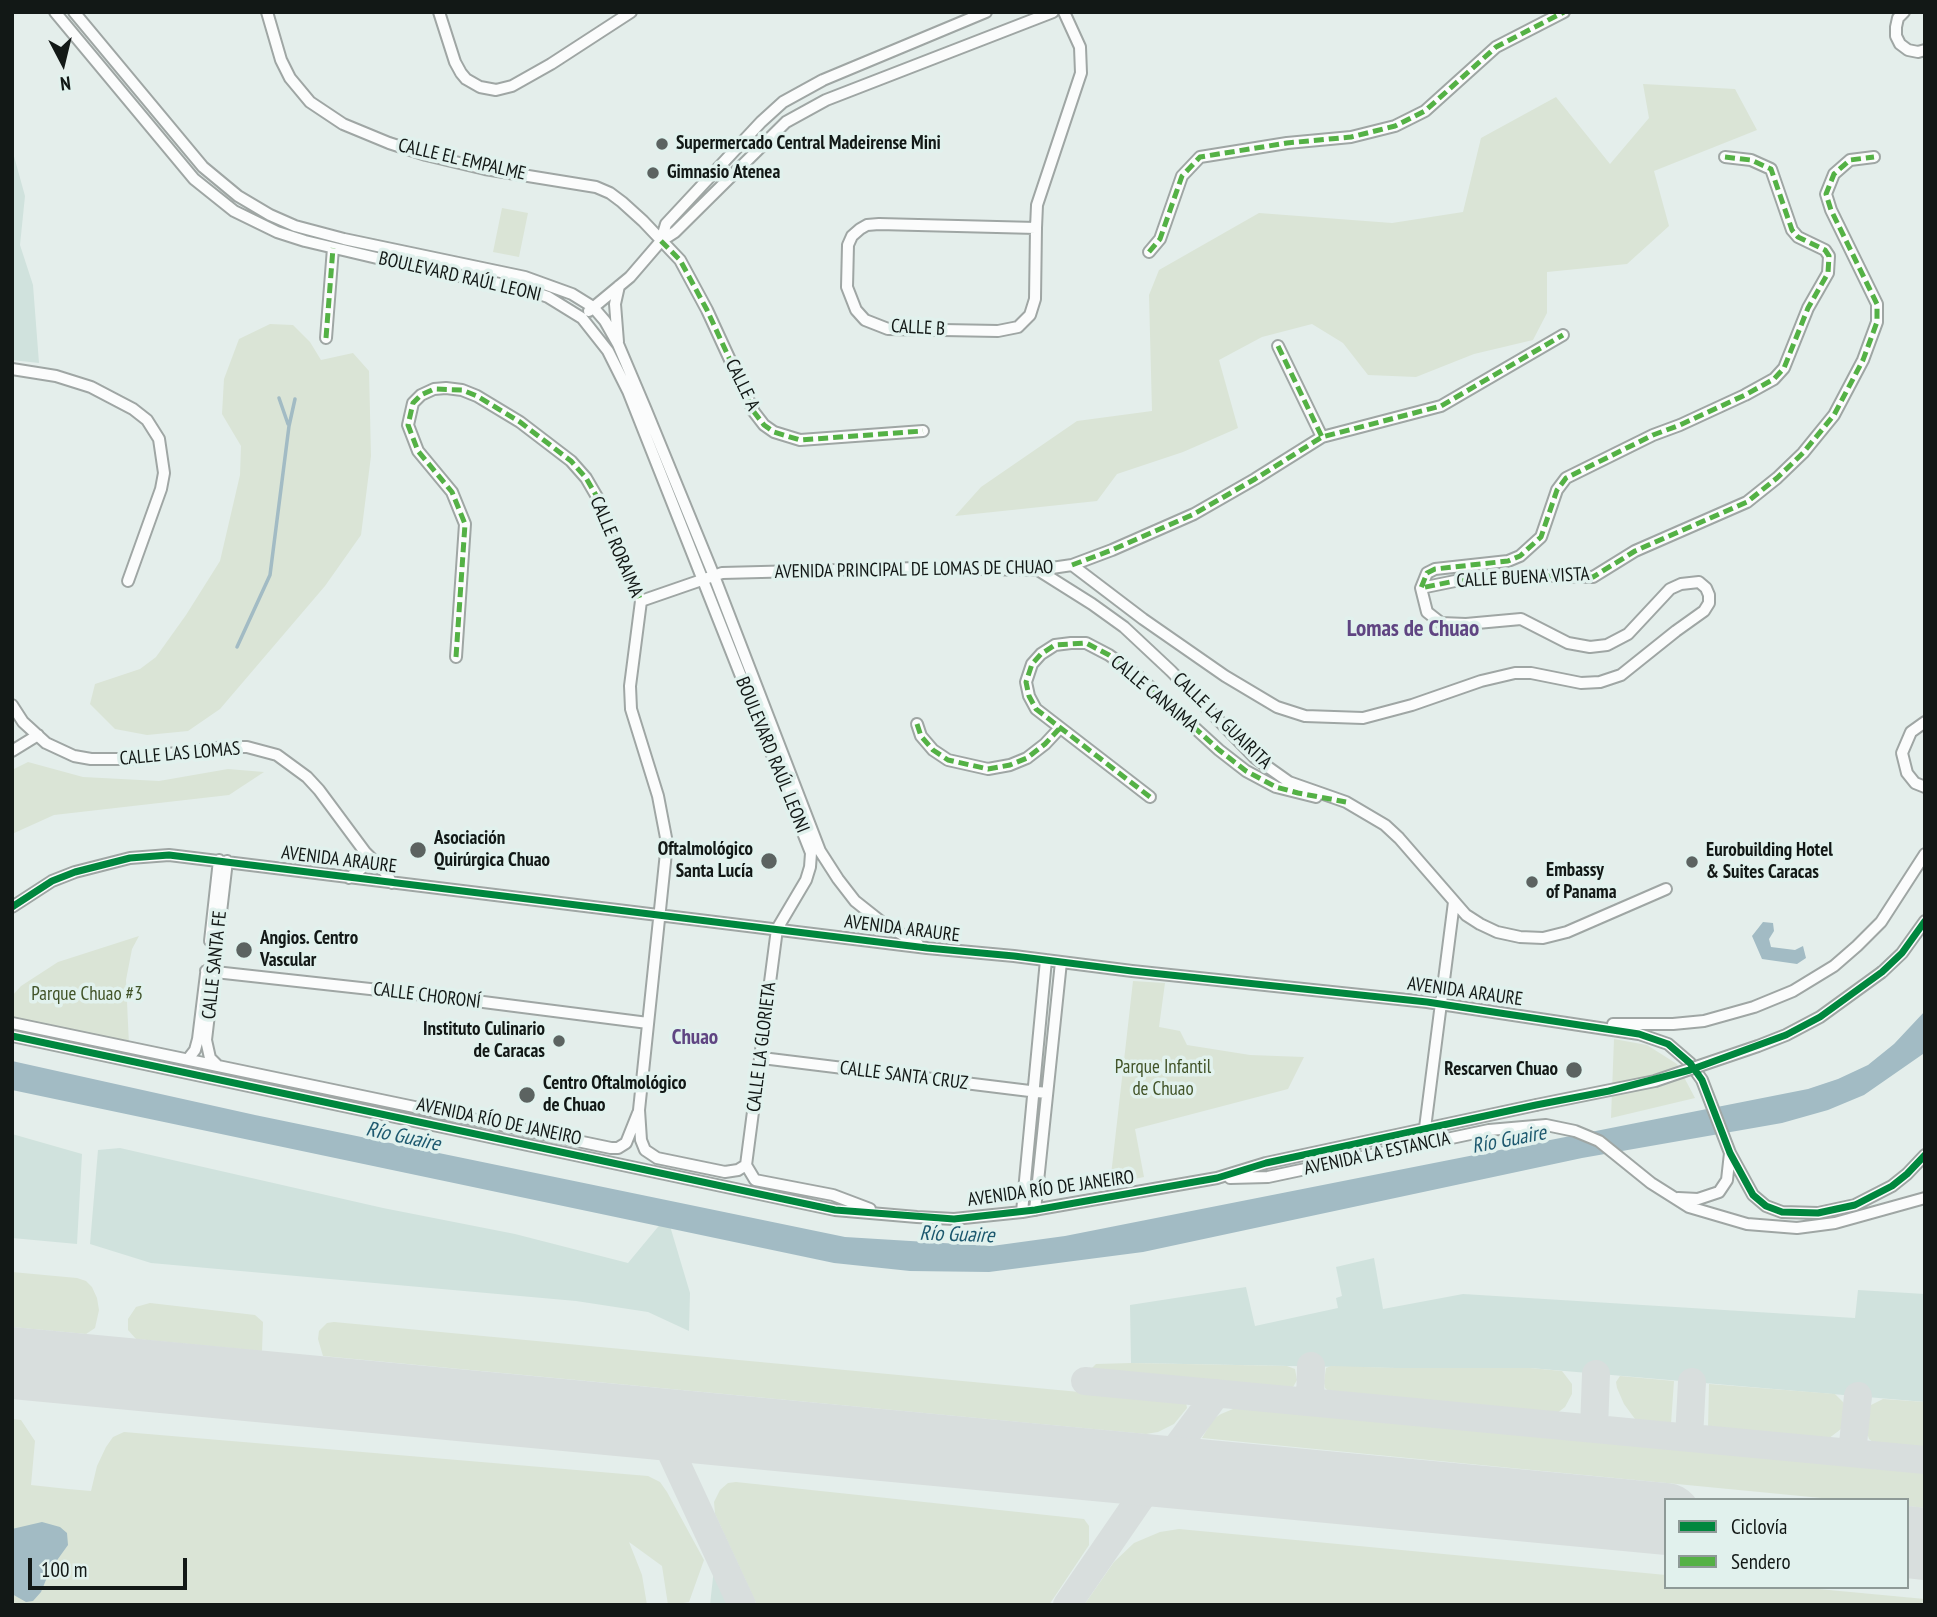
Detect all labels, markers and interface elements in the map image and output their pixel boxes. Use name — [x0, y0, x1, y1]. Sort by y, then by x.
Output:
north arrow — [28, 28, 98, 98]
text: N — [59, 71, 72, 96]
place label: Supermercado Central Madeirense Mini — [676, 133, 941, 155]
street label: CALLE EL EMPALME — [396, 134, 528, 186]
marker: Supermercado Central Madeirense Mini — [654, 136, 670, 152]
place label: Gimnasio Atenea — [667, 162, 780, 184]
marker: Gimnasio Atenea — [645, 165, 661, 181]
street label: BOULEVARD RAÚL LEONI — [377, 247, 543, 307]
street label: CALLE B — [890, 315, 946, 341]
street label: CALLE A — [720, 356, 764, 414]
street label: CALLE RORAIMA — [585, 493, 647, 601]
street label: AVENIDA PRINCIPAL DE LOMAS DE CHUAO — [774, 556, 1054, 584]
street label: CALLE BUENA VISTA — [1456, 563, 1590, 593]
district label: Lomas de Chuao — [1347, 615, 1479, 643]
street label: CALLE CANAIMA — [1106, 651, 1202, 737]
street label: CALLE LA GUAIRITA — [1168, 668, 1276, 774]
street label: BOULEVARD RAÚL LEONI — [730, 674, 814, 836]
street label: CALLE LAS LOMAS — [119, 737, 241, 771]
place label: Asociación Quirúrgica Chuao — [434, 828, 550, 872]
place label: Oftalmológico Santa Lucía — [658, 839, 753, 883]
marker: Asociación Quirúrgica Chuao — [408, 840, 428, 860]
place label: Eurobuilding Hotel & Suites Caracas — [1706, 840, 1833, 884]
street label: AVENIDA ARAURE — [280, 842, 398, 878]
marker: Oftalmológico Santa Lucía — [759, 851, 779, 871]
marker: Eurobuilding Hotel & Suites Caracas — [1684, 854, 1700, 870]
place label: Embassy of Panama — [1546, 860, 1617, 904]
marker: Embassy of Panama — [1524, 874, 1540, 890]
street label: CALLE SANTA FE — [198, 910, 232, 1020]
street label: AVENIDA ARAURE — [843, 911, 961, 947]
place label: Angios. Centro Vascular — [260, 928, 358, 972]
marker: Angios. Centro Vascular — [234, 940, 254, 960]
street label: AVENIDA ARAURE — [1406, 973, 1524, 1011]
street label: CALLE CHORONÍ — [372, 978, 482, 1014]
street label: CALLE LA GLORIETA — [743, 981, 781, 1113]
park label: Parque Chuao #3 — [31, 984, 143, 1006]
place label: Instituto Culinario de Caracas — [423, 1019, 545, 1063]
district label: Chuao — [672, 1025, 718, 1051]
marker: Instituto Culinario de Caracas — [551, 1033, 567, 1049]
street label: CALLE SANTA CRUZ — [839, 1057, 969, 1095]
park label: Parque Infantil de Chuao — [1115, 1057, 1211, 1101]
place label: Rescarven Chuao — [1444, 1059, 1558, 1081]
marker: Rescarven Chuao — [1564, 1060, 1584, 1080]
place label: Centro Oftalmológico de Chuao — [543, 1073, 686, 1117]
marker: Centro Oftalmológico de Chuao — [517, 1085, 537, 1105]
street label: AVENIDA RÍO DE JANEIRO — [414, 1093, 584, 1151]
water label: Río Guaire — [364, 1117, 442, 1157]
water label: Río Guaire — [1470, 1120, 1548, 1160]
street label: AVENIDA LA ESTANCIA — [1302, 1127, 1452, 1181]
street label: AVENIDA RÍO DE JANEIRO — [966, 1166, 1136, 1212]
water label: Río Guaire — [919, 1221, 995, 1249]
legend — [1664, 1498, 1909, 1589]
text: Ciclovía — [1731, 1513, 1788, 1540]
scale bar — [32, 1544, 191, 1588]
text: Sendero — [1731, 1548, 1790, 1575]
text: 100 m — [41, 1556, 87, 1583]

